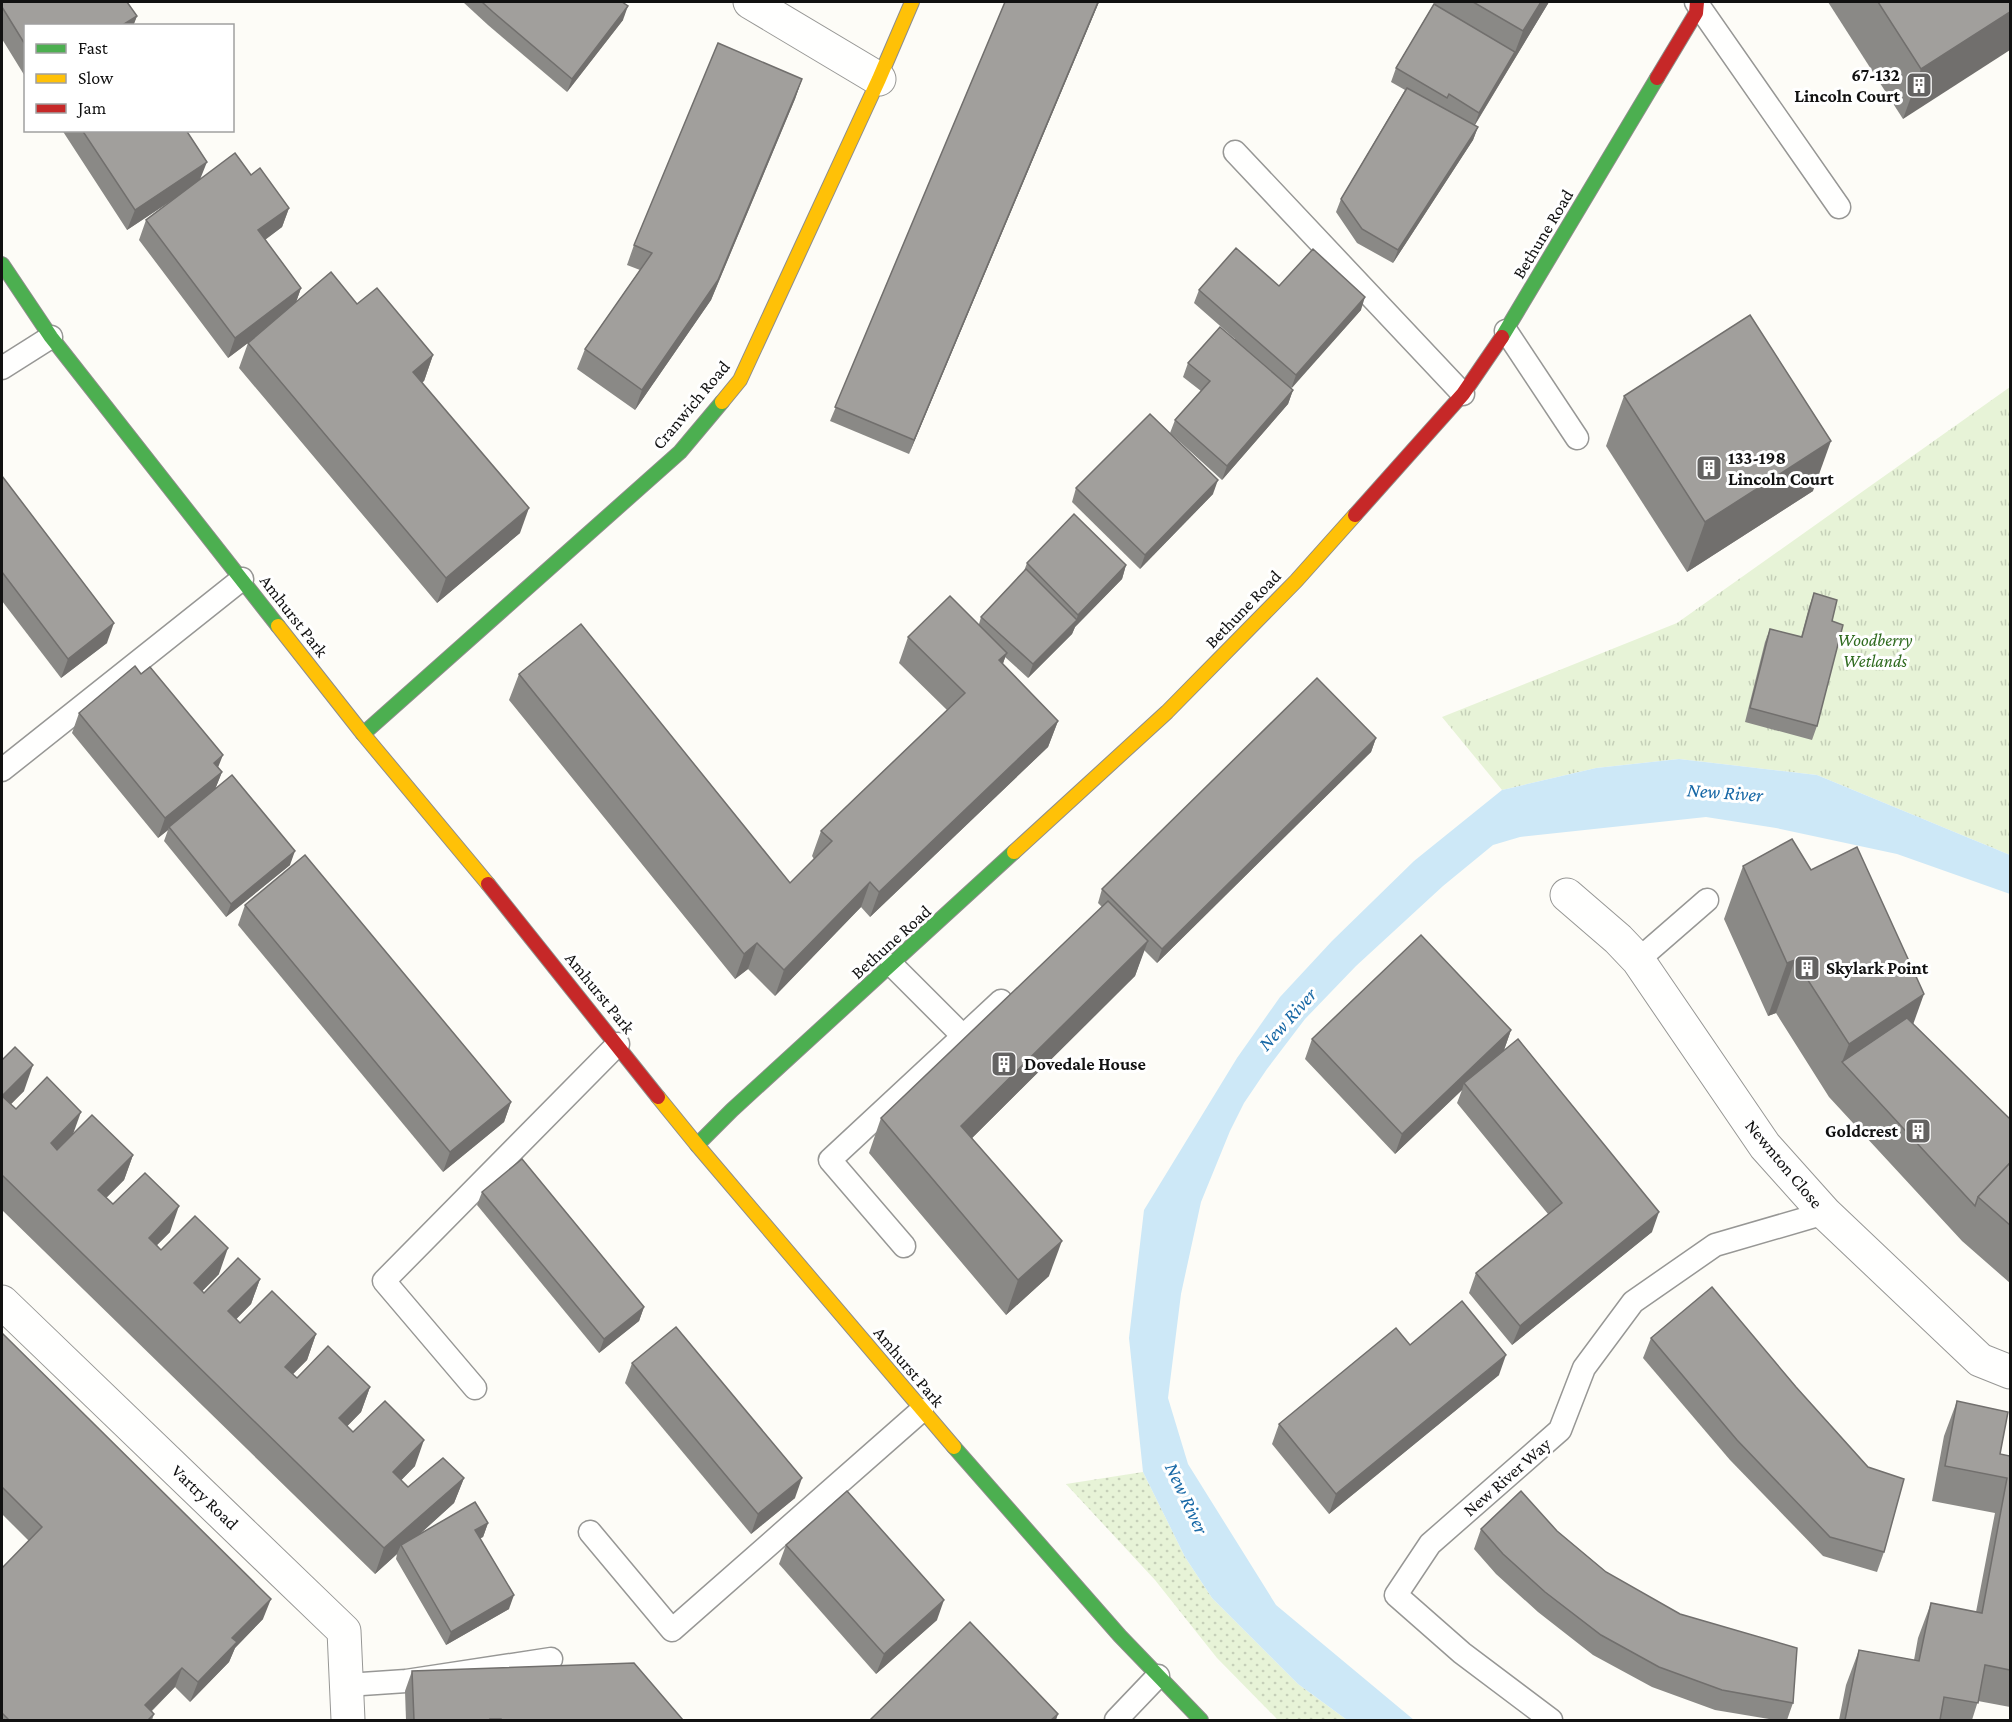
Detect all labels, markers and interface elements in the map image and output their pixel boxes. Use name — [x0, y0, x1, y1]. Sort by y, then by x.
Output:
legend — [24, 24, 234, 132]
text: Fast — [78, 38, 109, 58]
place label: 67-132 Lincoln Court — [1794, 65, 1901, 106]
text: Slow — [78, 68, 114, 88]
building icon: 67-132 Lincoln Court — [1904, 70, 1934, 100]
text: Jam — [76, 98, 107, 118]
street label: Bethune Road — [1509, 185, 1578, 282]
street label: Cranwich Road — [648, 356, 734, 453]
place label: 133-198 Lincoln Court — [1728, 448, 1834, 489]
building icon: 133-198 Lincoln Court — [1694, 453, 1724, 483]
street label: Bethune Road — [1201, 566, 1285, 652]
street label: Amhurst Park — [256, 571, 332, 661]
park label: Woodberry Wetlands — [1838, 630, 1913, 671]
water label: New River — [1686, 778, 1765, 806]
street label: Bethune Road — [847, 901, 935, 983]
street label: Amhurst Park — [561, 948, 639, 1038]
building icon: Skylark Point — [1792, 953, 1822, 983]
place label: Skylark Point — [1826, 958, 1929, 978]
water label: New River — [1253, 983, 1321, 1055]
building icon: Dovedale House — [989, 1049, 1019, 1079]
place label: Dovedale House — [1024, 1054, 1146, 1074]
street label: Newnton Close — [1741, 1116, 1827, 1212]
building icon: Goldcrest — [1903, 1116, 1933, 1146]
place label: Goldcrest — [1825, 1121, 1899, 1141]
street label: Amhurst Park — [870, 1323, 949, 1411]
street label: New River Way — [1459, 1433, 1555, 1520]
water label: New River — [1161, 1459, 1214, 1538]
street label: Vartry Road — [168, 1460, 243, 1534]

